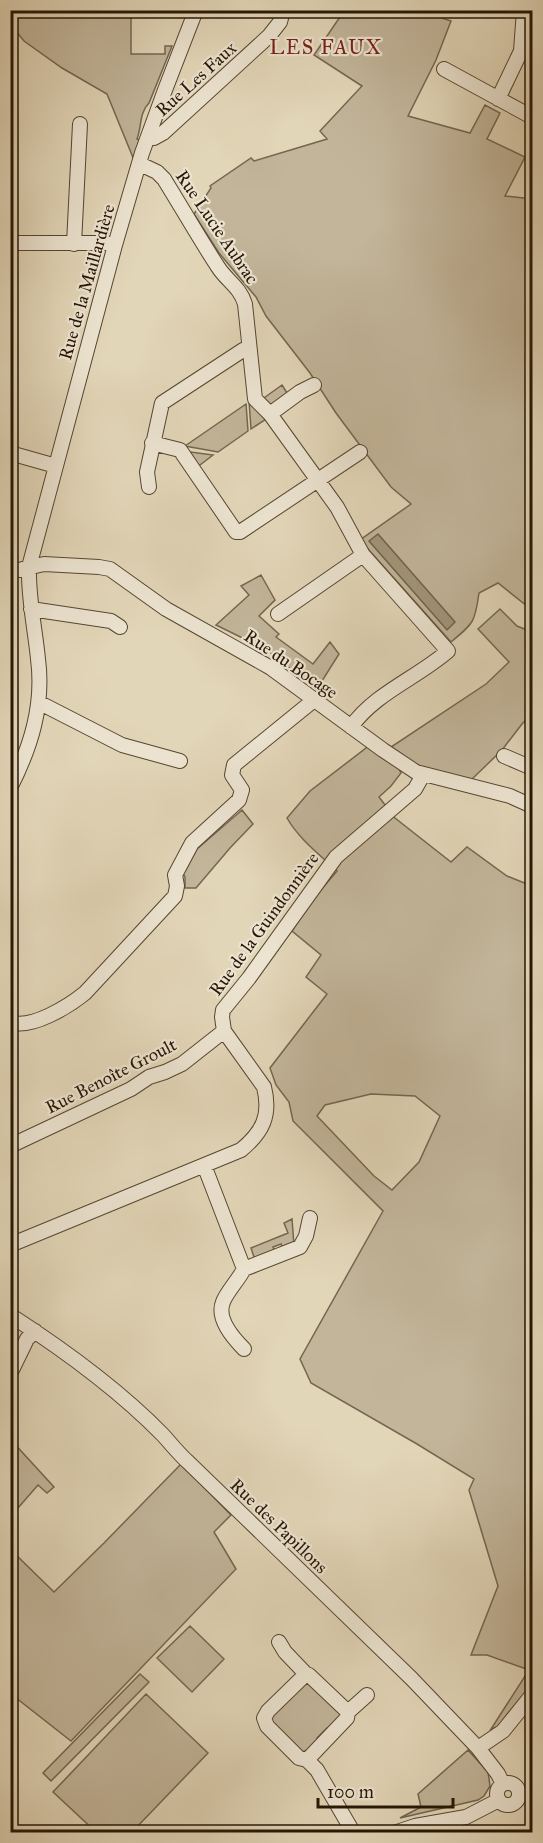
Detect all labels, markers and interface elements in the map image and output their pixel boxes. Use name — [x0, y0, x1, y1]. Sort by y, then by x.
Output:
district label: LES FAUX — [270, 35, 382, 59]
street label: Rue Les Faux — [151, 37, 241, 121]
street label: Rue Lucie Aubrac — [171, 166, 263, 288]
street label: Rue de la Maillardière — [54, 202, 120, 362]
street label: Rue du Bocage — [239, 625, 342, 704]
street label: Rue de la Guindonnière — [205, 848, 323, 1000]
street label: Rue Benoîte Groult — [42, 1033, 181, 1119]
street label: Rue des Papillons — [226, 1474, 332, 1578]
scale bar — [318, 1771, 453, 1809]
text: 100 m — [327, 1781, 374, 1803]

